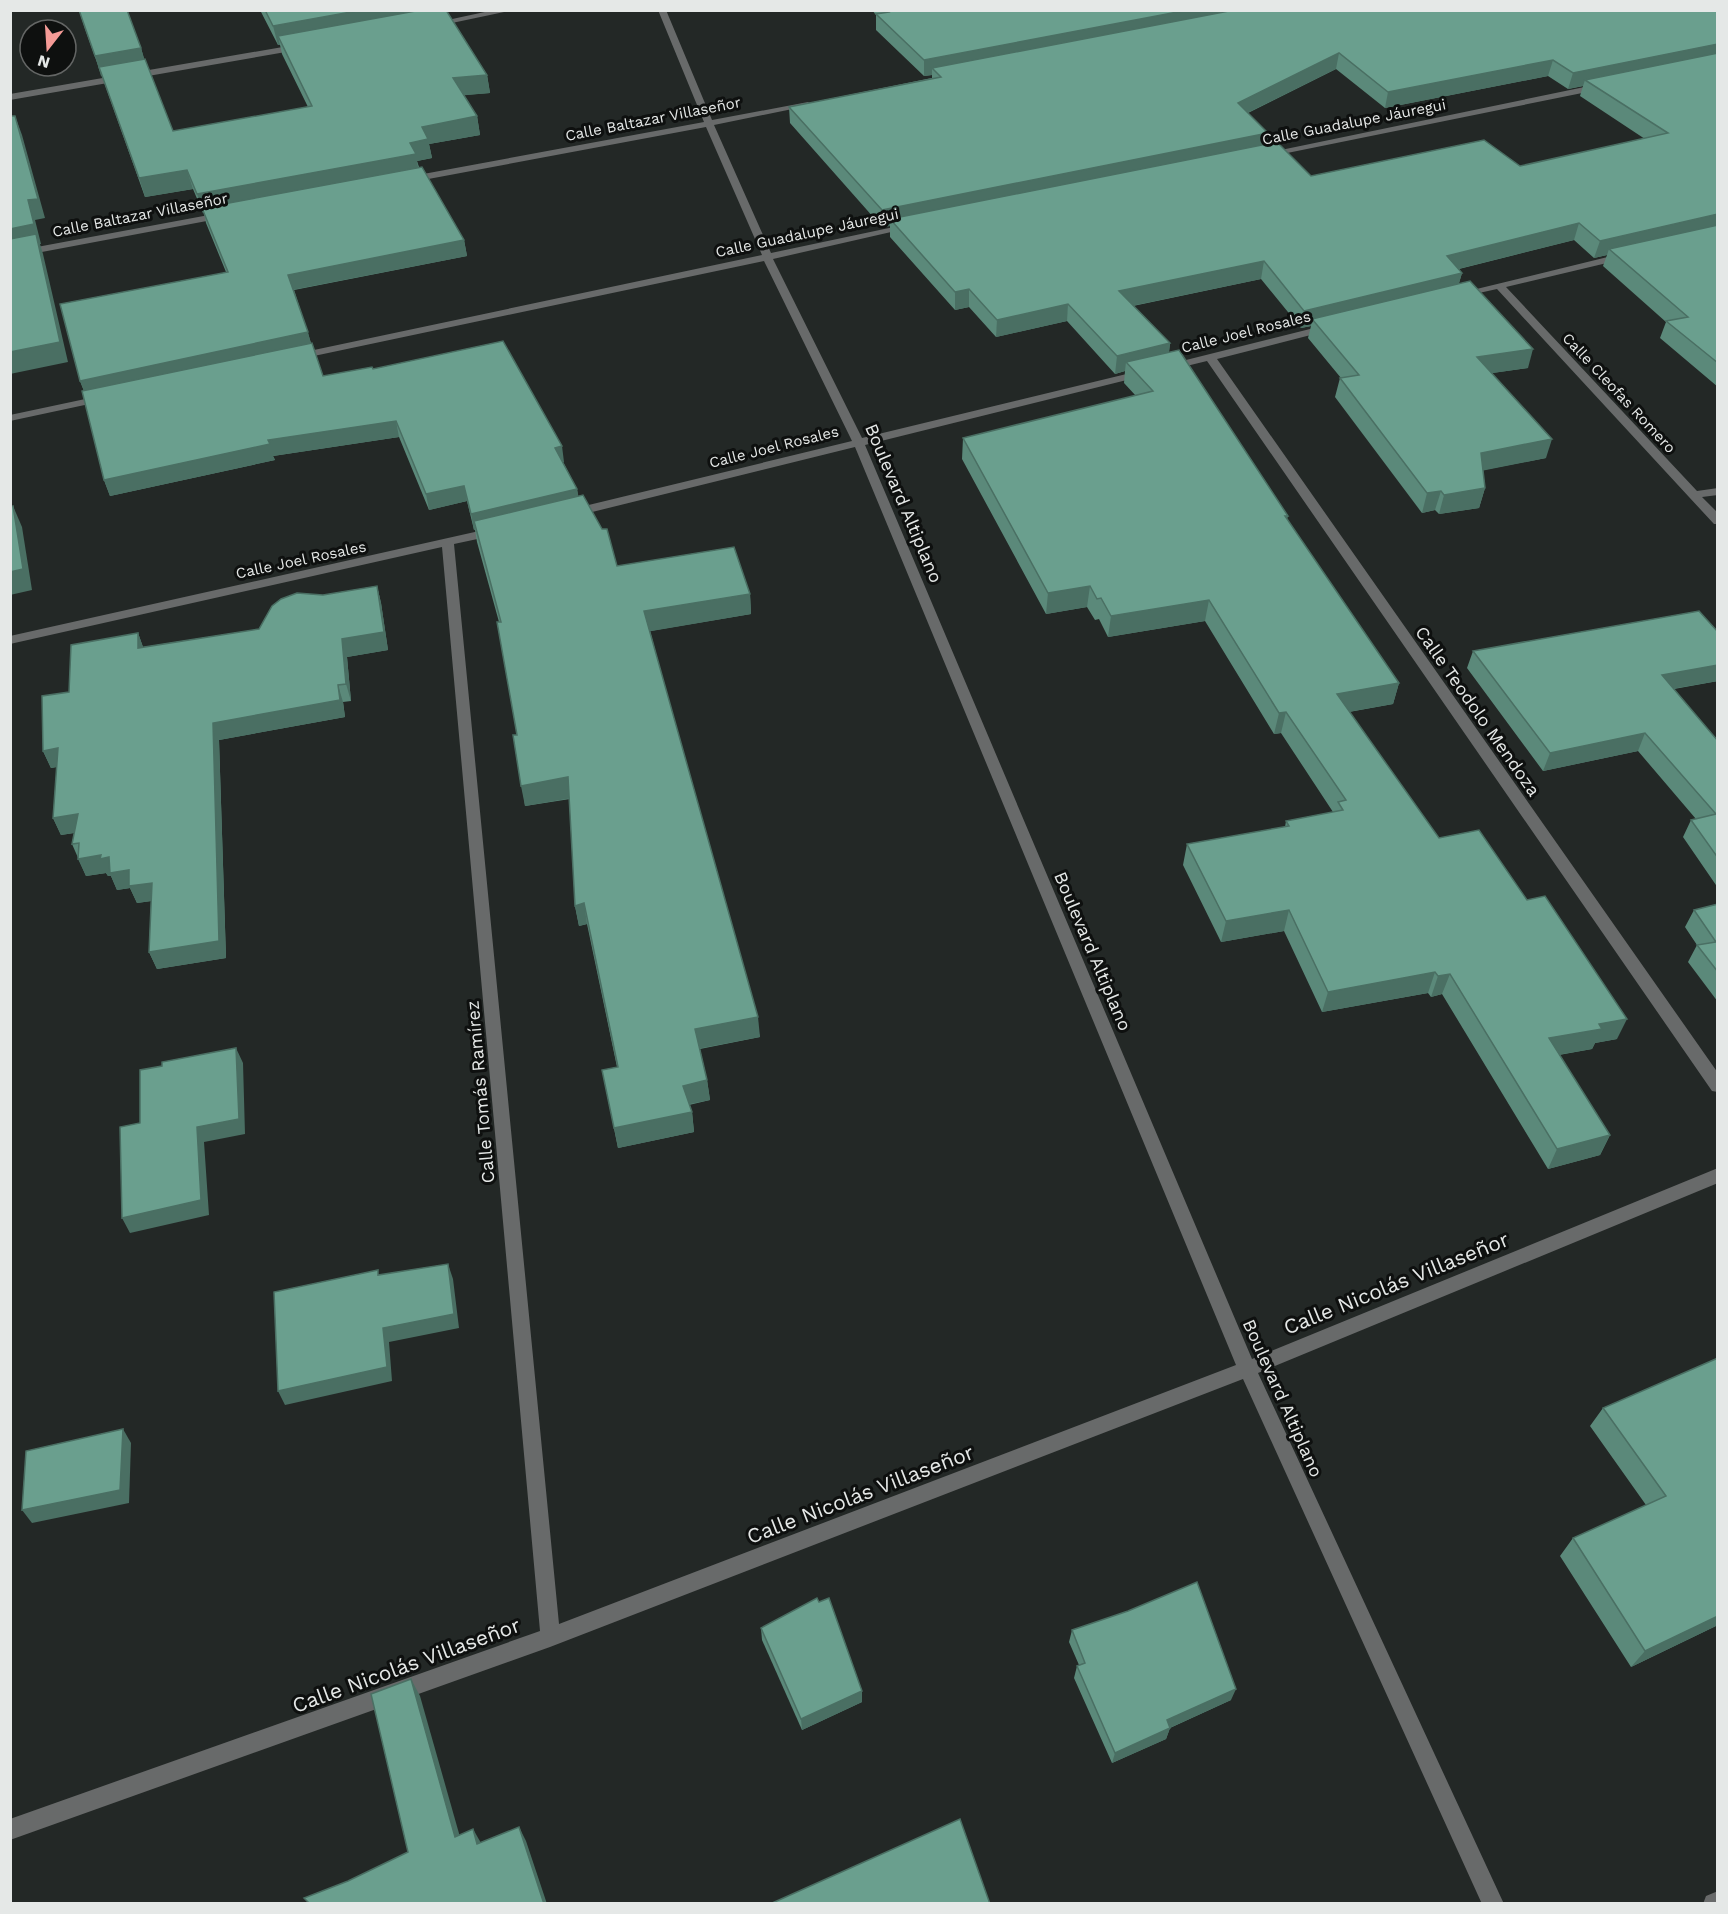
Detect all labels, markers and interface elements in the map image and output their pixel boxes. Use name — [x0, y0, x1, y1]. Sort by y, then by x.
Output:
north arrow — [18, 18, 78, 78]
text: N — [35, 51, 52, 73]
street label: Calle Baltazar Villaseñor — [564, 93, 742, 145]
street label: Calle Guadalupe Jáuregui — [1261, 95, 1447, 149]
street label: Calle Baltazar Villaseñor — [51, 189, 229, 241]
street label: Calle Guadalupe Jáuregui — [714, 205, 900, 261]
street label: Calle Joel Rosales — [1179, 307, 1313, 357]
street label: Calle Cleofas Romero — [1559, 329, 1679, 457]
street label: Boulevard Altiplano — [861, 420, 947, 586]
street label: Calle Joel Rosales — [707, 422, 841, 472]
street label: Calle Joel Rosales — [234, 537, 368, 583]
street label: Calle Teodolo Mendoza — [1411, 622, 1545, 800]
street label: Boulevard Altiplano — [1050, 868, 1136, 1034]
street label: Calle Tomás Ramírez — [462, 1000, 498, 1184]
street label: Calle Nicolás Villaseñor — [1280, 1226, 1513, 1340]
street label: Boulevard Altiplano — [1239, 1316, 1327, 1480]
street label: Calle Nicolás Villaseñor — [743, 1439, 977, 1549]
street label: Calle Nicolás Villaseñor — [289, 1612, 524, 1718]

